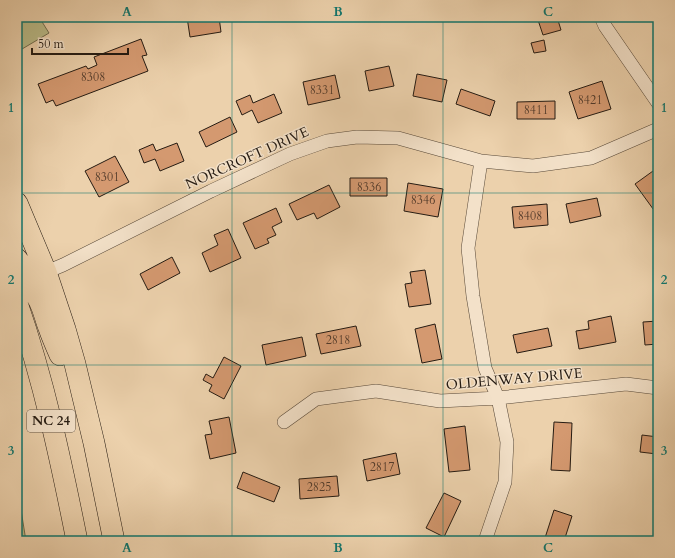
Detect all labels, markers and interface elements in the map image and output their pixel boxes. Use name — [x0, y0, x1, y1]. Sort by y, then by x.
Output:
text: A — [122, 3, 132, 21]
text: B — [333, 3, 343, 21]
text: C — [543, 3, 553, 21]
scale bar — [32, 30, 128, 56]
text: 50 m — [38, 36, 65, 52]
house number: 8308 — [81, 69, 105, 85]
house number: 8331 — [310, 82, 334, 98]
house number: 8421 — [578, 92, 602, 108]
text: 1 — [8, 99, 14, 117]
text: 1 — [661, 99, 667, 117]
house number: 8411 — [524, 102, 548, 118]
street label: NORCROFT DRIVE — [182, 122, 312, 194]
house number: 8301 — [95, 169, 119, 185]
house number: 8336 — [357, 179, 381, 195]
house number: 8346 — [411, 192, 435, 208]
house number: 8408 — [518, 208, 542, 224]
text: 2 — [8, 271, 15, 289]
text: 2 — [661, 271, 668, 289]
house number: 2818 — [326, 332, 350, 348]
street label: OLDENWAY DRIVE — [445, 364, 583, 394]
road number: NC 24 — [27, 410, 75, 432]
text: 3 — [8, 442, 15, 460]
text: 3 — [661, 442, 668, 460]
house number: 2817 — [370, 459, 394, 475]
house number: 2825 — [307, 479, 331, 495]
text: A — [122, 539, 132, 557]
text: B — [333, 539, 343, 557]
text: C — [543, 539, 553, 557]

